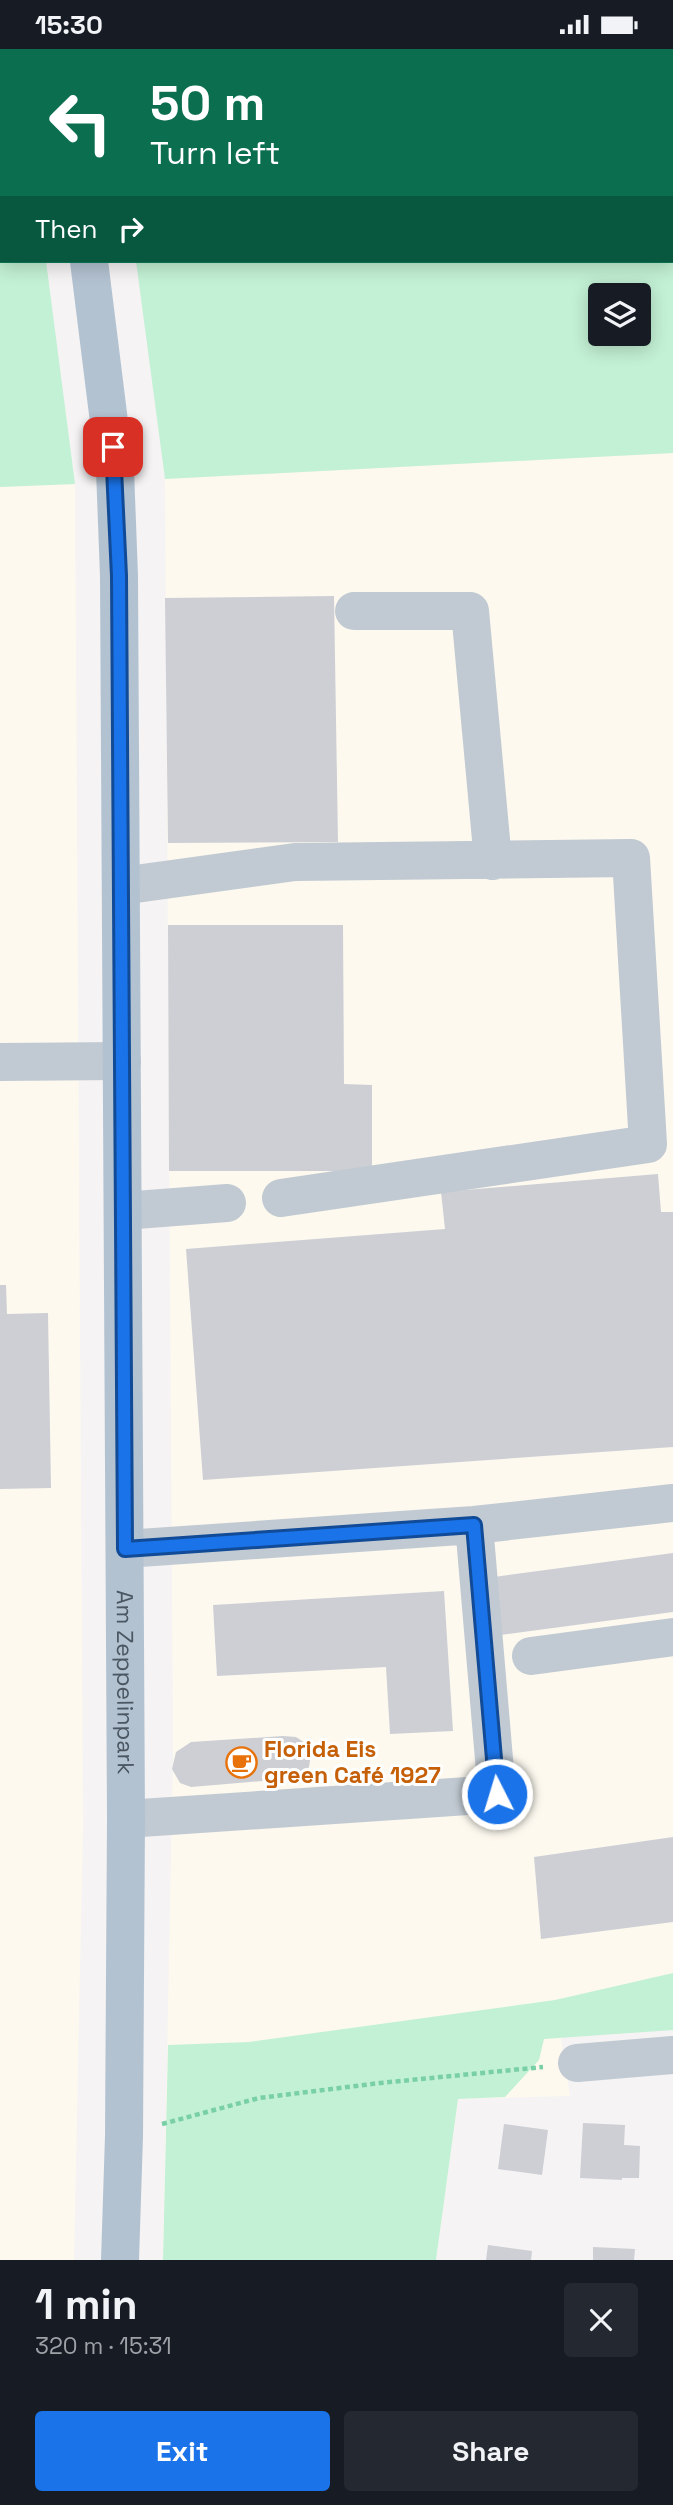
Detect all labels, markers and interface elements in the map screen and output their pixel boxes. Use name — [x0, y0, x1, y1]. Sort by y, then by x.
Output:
text: 15:30 — [35, 8, 103, 42]
text: 50 m — [150, 72, 265, 134]
icon: left — [35, 77, 126, 168]
text: Turn left — [150, 133, 280, 173]
icon: right — [112, 210, 150, 248]
text: Then — [35, 212, 98, 246]
map controls — [588, 283, 651, 346]
button: layers — [588, 283, 651, 346]
pin — [83, 417, 143, 477]
icon: arrive — [94, 428, 132, 466]
street label: Am Zeppelinpark — [110, 1590, 141, 1775]
place label: Florida Eis green Café 1927 — [264, 1734, 441, 1790]
cafe icon: Florida Eis green Café 1927 — [224, 1745, 258, 1779]
position arrow — [460, 1757, 534, 1831]
text: 1 min — [35, 2278, 138, 2331]
button: close — [564, 2283, 638, 2357]
text: 320 m · 15:31 — [35, 2331, 172, 2361]
button: Exit — [35, 2411, 330, 2491]
button: Share — [344, 2411, 638, 2491]

